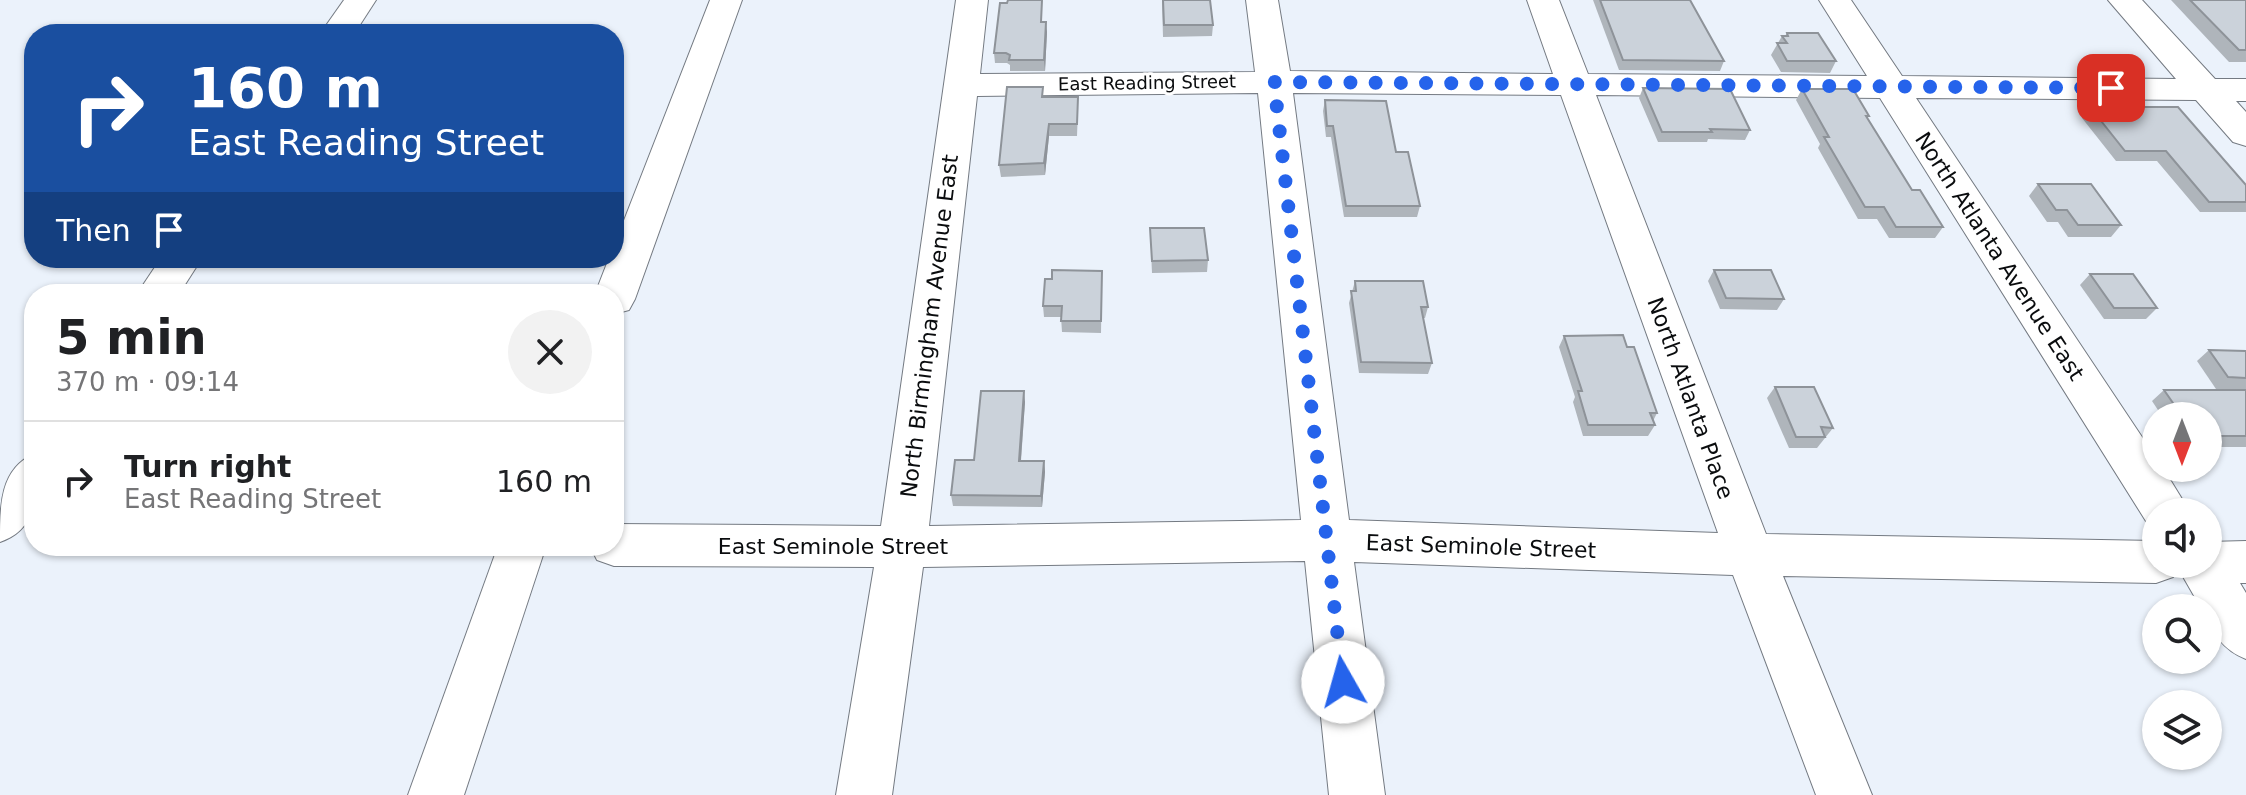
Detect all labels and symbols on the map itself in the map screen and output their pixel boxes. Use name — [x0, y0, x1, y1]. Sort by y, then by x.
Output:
pin — [2077, 54, 2145, 122]
street label: East Reading Street — [1058, 70, 1236, 95]
street label: North Atlanta Avenue East — [1910, 128, 2089, 385]
street label: North Birmingham Avenue East — [896, 153, 963, 499]
street label: North Atlanta Place — [1642, 294, 1739, 503]
north arrow — [2142, 402, 2222, 482]
street label: East Seminole Street — [1365, 530, 1597, 563]
street label: East Seminole Street — [718, 534, 949, 559]
position arrow — [1301, 640, 1385, 724]

